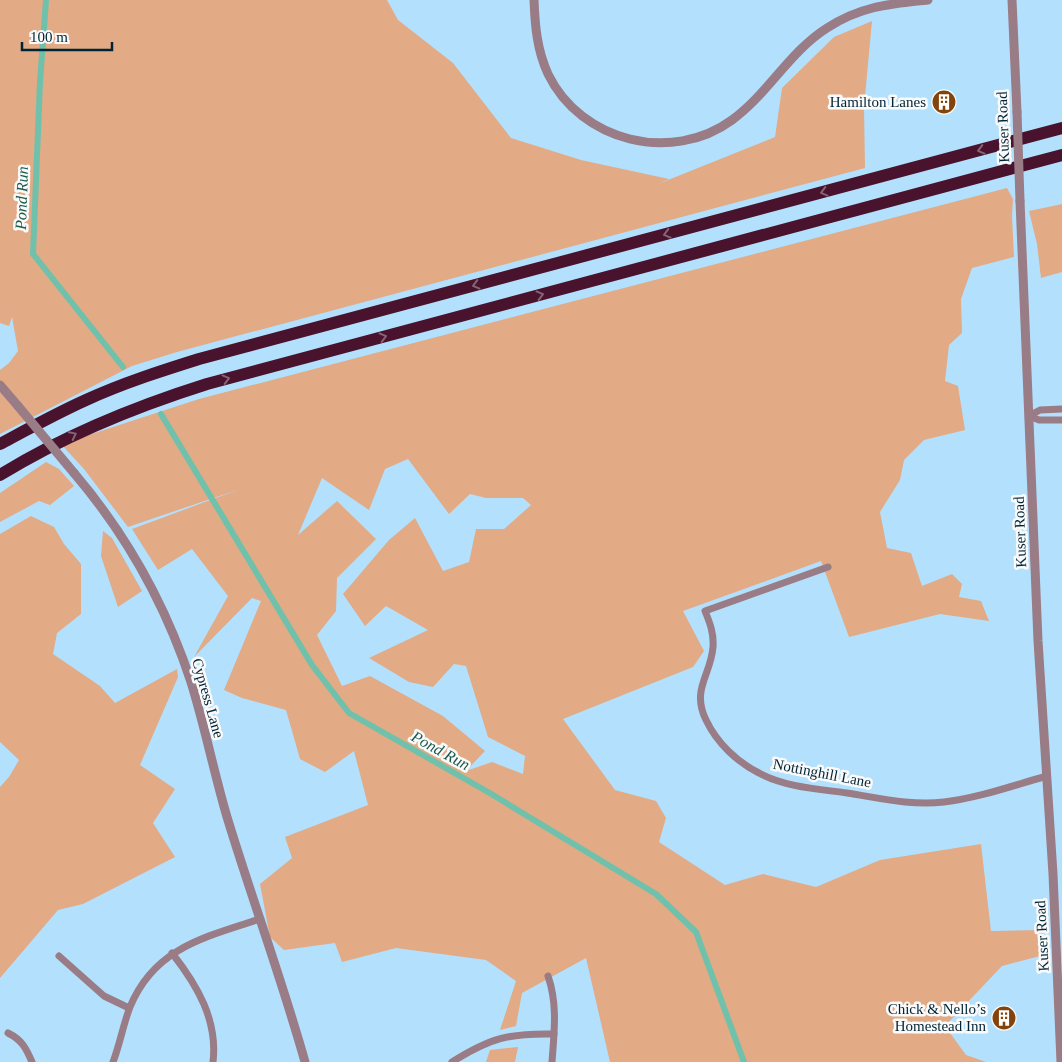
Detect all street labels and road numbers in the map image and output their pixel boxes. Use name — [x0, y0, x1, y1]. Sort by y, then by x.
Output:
street label: Kuser Road — [994, 91, 1012, 163]
street label: Kuser Road — [1011, 496, 1029, 568]
street label: Cypress Lane — [189, 656, 227, 740]
street label: Nottinghill Lane — [772, 756, 873, 790]
street label: Kuser Road — [1032, 900, 1052, 972]

